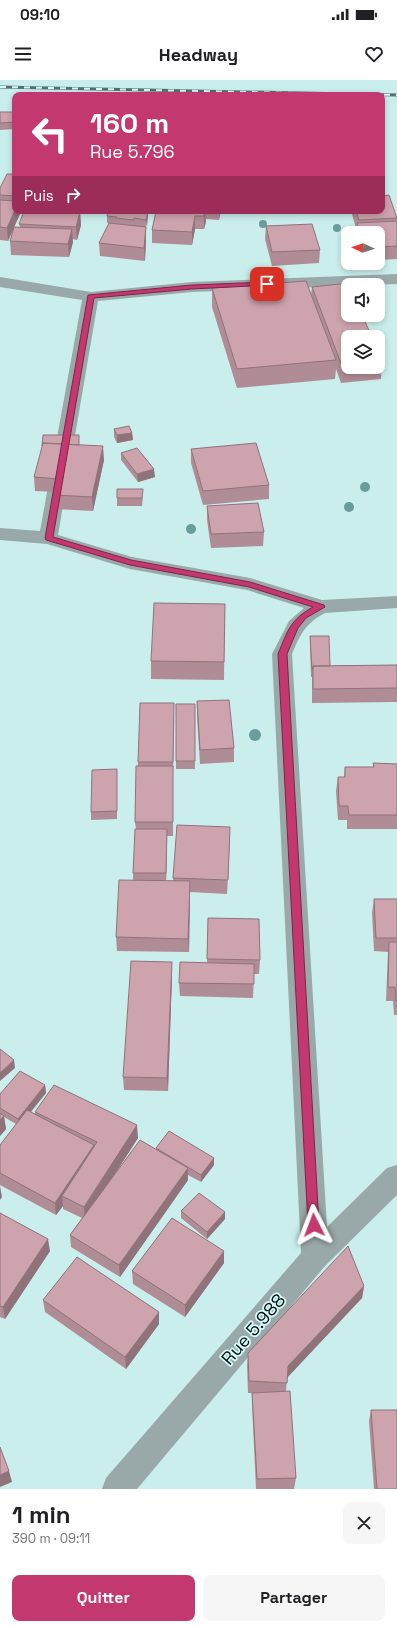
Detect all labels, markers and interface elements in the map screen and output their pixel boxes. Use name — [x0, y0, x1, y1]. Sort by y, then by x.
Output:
text: 09:10 — [20, 5, 60, 24]
icon: menu — [12, 43, 34, 65]
text: Headway — [159, 43, 238, 66]
icon: heart — [363, 43, 385, 65]
text: 160 m — [90, 105, 169, 141]
icon: left — [24, 108, 76, 160]
text: Rue 5.796 — [90, 140, 175, 163]
icon: right — [62, 184, 84, 206]
text: Puis — [24, 186, 54, 205]
north arrow — [341, 226, 385, 270]
map controls — [341, 226, 385, 374]
pin — [250, 267, 284, 301]
icon: arrive — [256, 273, 278, 295]
button: sound — [341, 278, 385, 322]
button: layers — [341, 330, 385, 374]
position arrow — [293, 1204, 335, 1246]
street label: Rue 5.988 — [216, 1289, 290, 1369]
text: 1 min — [12, 1499, 71, 1530]
button: close — [343, 1502, 385, 1544]
text: 390 m · 09:11 — [12, 1530, 90, 1547]
button: Quitter — [12, 1575, 195, 1621]
button: Partager — [203, 1575, 385, 1621]

